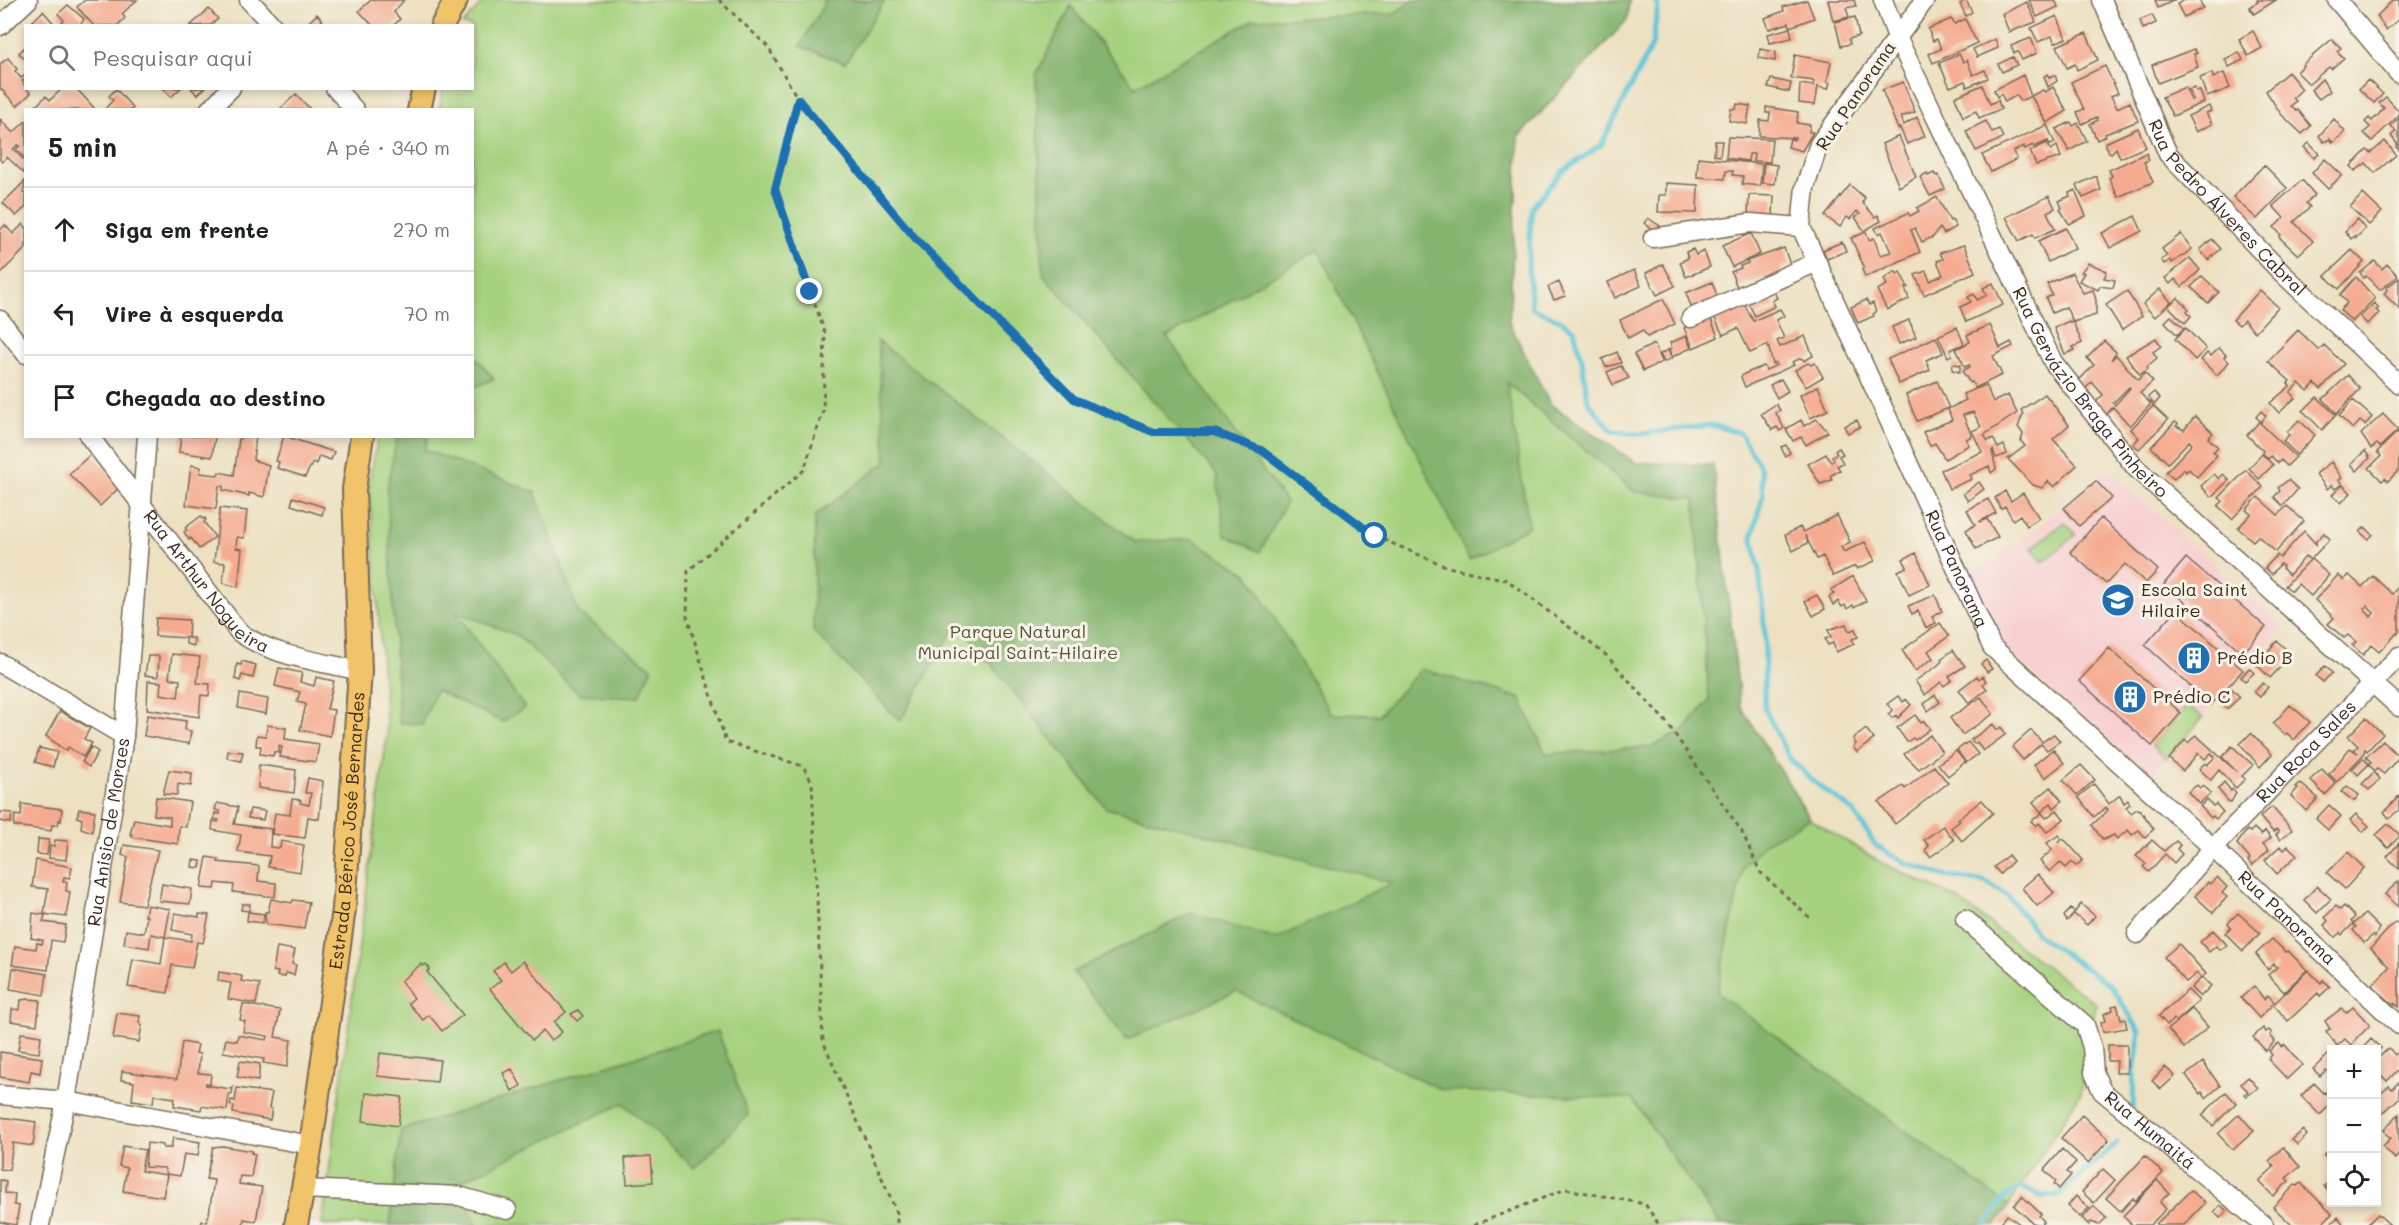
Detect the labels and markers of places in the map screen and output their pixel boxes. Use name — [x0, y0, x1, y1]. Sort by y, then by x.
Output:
place label: Escola Saint Hilaire — [2141, 577, 2248, 622]
school or university icon: Escola Saint Hilaire — [2100, 582, 2136, 618]
building icon: Prédio B — [2176, 640, 2212, 676]
place label: Prédio B — [2217, 645, 2293, 669]
building icon: Prédio C — [2112, 679, 2148, 715]
place label: Prédio C — [2153, 684, 2231, 708]

